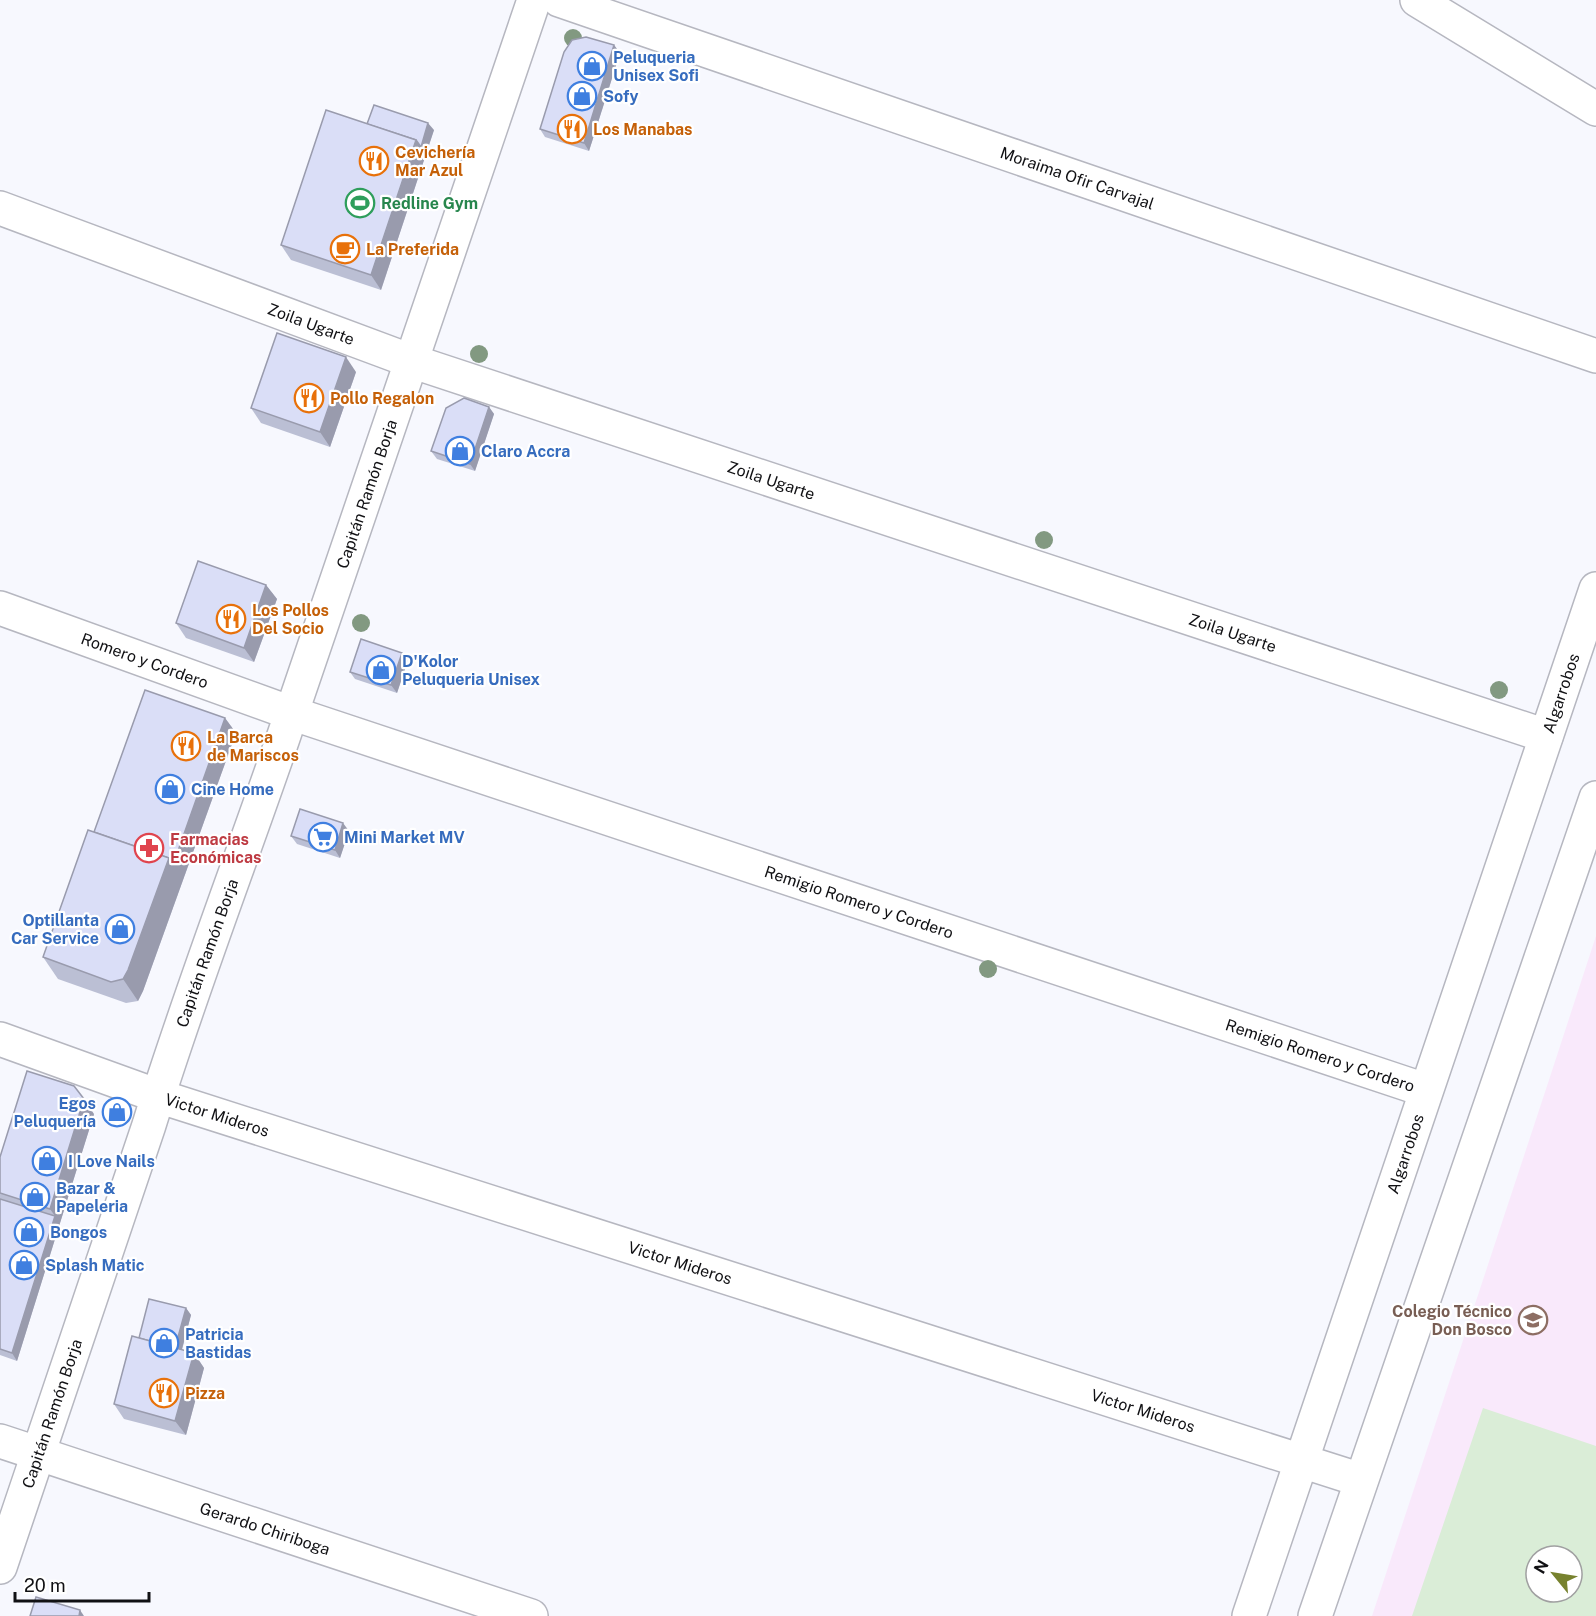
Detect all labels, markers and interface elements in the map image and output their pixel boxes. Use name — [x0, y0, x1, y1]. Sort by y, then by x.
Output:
place label: Peluqueria Unisex Sofi — [613, 48, 699, 85]
shop icon: Peluqueria Unisex Sofi — [576, 50, 608, 82]
shop icon: Sofy — [566, 80, 598, 112]
place label: Sofy — [603, 87, 639, 106]
restaurant icon: Los Manabas — [556, 113, 588, 145]
place label: Los Manabas — [593, 120, 693, 139]
place label: Cevichería Mar Azul — [395, 143, 475, 180]
street label: Moraima Ofir Carvajal — [998, 143, 1157, 213]
restaurant icon: Cevichería Mar Azul — [358, 145, 390, 177]
sports icon: Redline Gym — [344, 187, 376, 219]
place label: Redline Gym — [381, 194, 478, 213]
cafe icon: La Preferida — [329, 233, 361, 265]
place label: La Preferida — [366, 240, 459, 259]
street label: Zoila Ugarte — [265, 299, 357, 349]
restaurant icon: Pollo Regalon — [293, 382, 325, 414]
place label: Pollo Regalon — [330, 389, 434, 408]
street label: Capitán Ramón Borja — [332, 417, 401, 571]
shop icon: Claro Accra — [444, 435, 476, 467]
place label: Claro Accra — [481, 442, 570, 461]
street label: Zoila Ugarte — [725, 457, 818, 503]
place label: Los Pollos Del Socio — [252, 601, 329, 638]
restaurant icon: Los Pollos Del Socio — [215, 603, 247, 635]
street label: Zoila Ugarte — [1186, 609, 1279, 656]
street label: Romero y Cordero — [79, 629, 211, 692]
street label: Algarrobos — [1538, 651, 1583, 736]
place label: D'Kolor Peluqueria Unisex — [402, 652, 540, 689]
shop icon: D'Kolor Peluqueria Unisex — [365, 654, 397, 686]
place label: La Barca de Mariscos — [207, 728, 299, 765]
restaurant icon: La Barca de Mariscos — [170, 730, 202, 762]
shop icon: Cine Home — [154, 773, 186, 805]
place label: Cine Home — [191, 780, 274, 799]
supermarket icon: Mini Market MV — [307, 821, 339, 853]
place label: Mini Market MV — [344, 828, 465, 847]
place label: Farmacias Económicas — [170, 830, 261, 867]
pharmacy icon: Farmacias Económicas — [133, 832, 165, 864]
street label: Remigio Romero y Cordero — [762, 862, 956, 942]
street label: Capitán Ramón Borja — [172, 876, 242, 1030]
place label: Optillanta Car Service — [11, 911, 99, 948]
shop icon: Optillanta Car Service — [104, 913, 136, 945]
street label: Remigio Romero y Cordero — [1223, 1015, 1417, 1095]
street label: Victor Mideros — [163, 1089, 272, 1140]
place label: Egos Peluquería — [14, 1094, 96, 1131]
shop icon: Egos Peluquería — [101, 1096, 133, 1128]
street label: Algarrobos — [1383, 1111, 1428, 1196]
shop icon: I Love Nails — [31, 1145, 63, 1177]
place label: I Love Nails — [68, 1152, 155, 1171]
place label: Bazar & Papeleria — [56, 1179, 128, 1216]
shop icon: Bazar & Papeleria — [19, 1181, 51, 1213]
shop icon: Bongos — [13, 1216, 45, 1248]
place label: Bongos — [50, 1223, 107, 1242]
street label: Victor Mideros — [626, 1237, 735, 1288]
shop icon: Splash Matic — [8, 1249, 40, 1281]
place label: Splash Matic — [45, 1256, 145, 1275]
place label: Colegio Técnico Don Bosco — [1392, 1302, 1512, 1339]
school or university icon: Colegio Técnico Don Bosco — [1517, 1304, 1549, 1336]
place label: Patricia Bastidas — [185, 1325, 251, 1362]
shop icon: Patricia Bastidas — [148, 1327, 180, 1359]
street label: Capitán Ramón Borja — [18, 1336, 86, 1491]
restaurant icon: Pizza — [148, 1377, 180, 1409]
place label: Pizza — [185, 1384, 225, 1403]
street label: Victor Mideros — [1089, 1385, 1198, 1436]
street label: Gerardo Chiriboga — [197, 1498, 333, 1559]
north arrow — [1524, 1544, 1584, 1604]
text: N — [1530, 1557, 1553, 1577]
scale bar — [15, 1565, 148, 1603]
text: 20 m — [24, 1575, 66, 1596]

